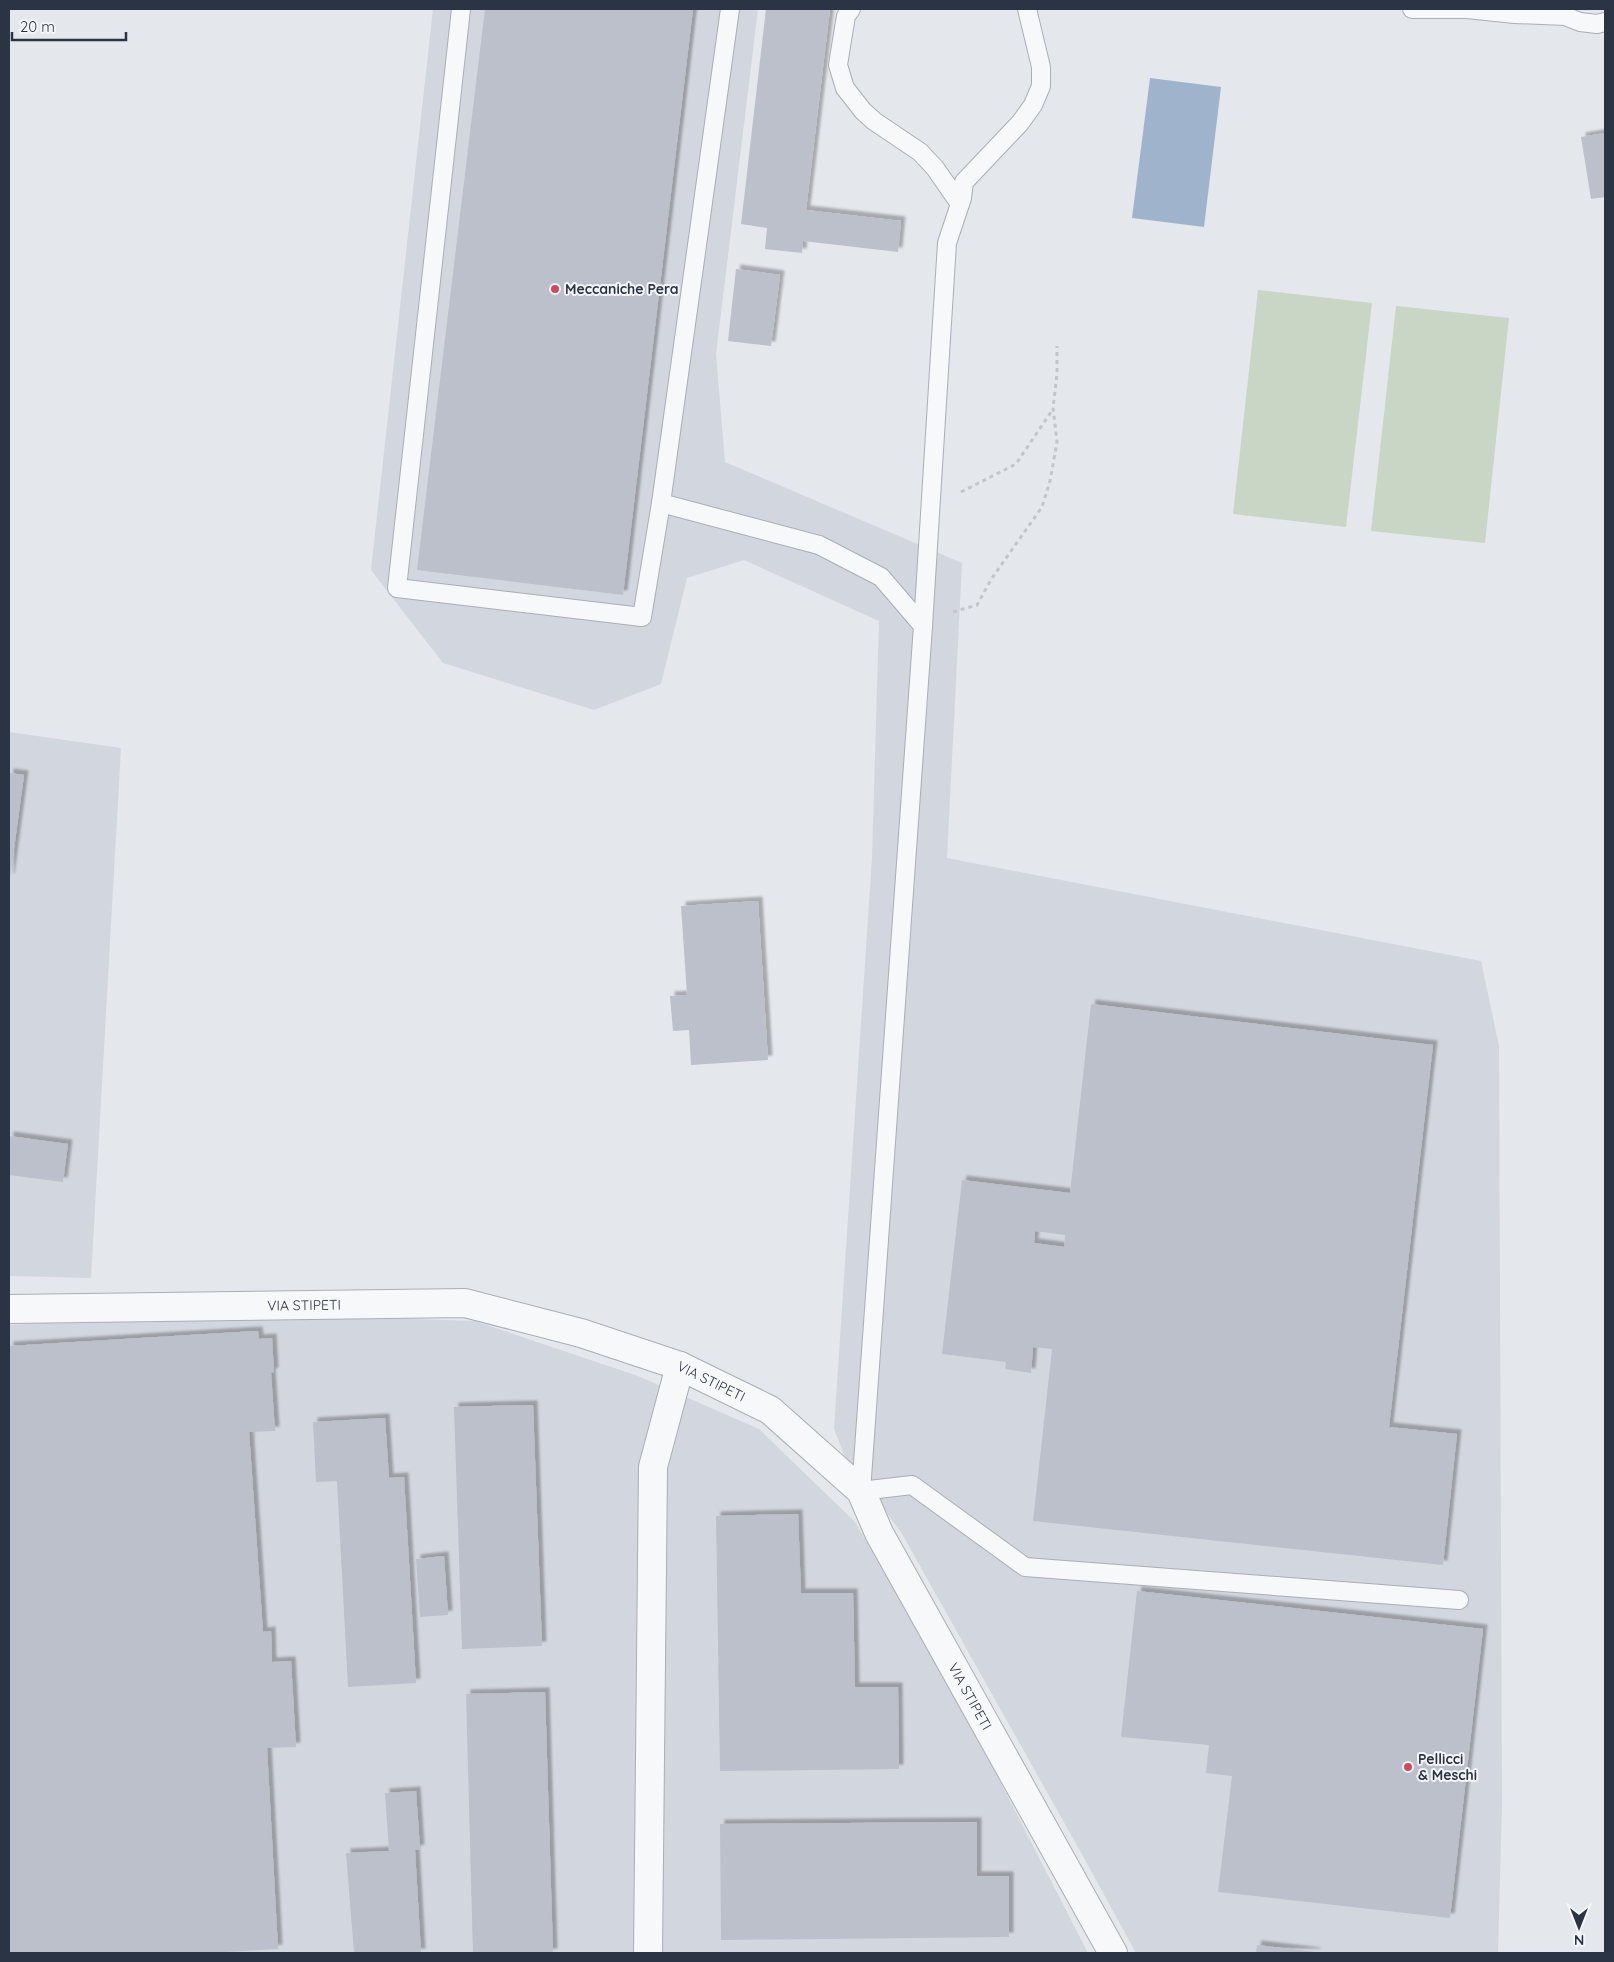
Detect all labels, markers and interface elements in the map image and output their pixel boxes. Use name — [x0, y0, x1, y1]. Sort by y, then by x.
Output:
scale bar — [12, 10, 126, 42]
text: 20 m — [20, 17, 55, 36]
place label: Meccaniche Pera — [565, 280, 679, 298]
marker: Meccaniche Pera — [549, 283, 561, 295]
street label: VIA STIPETI — [267, 1296, 341, 1315]
street label: VIA STIPETI — [674, 1357, 748, 1406]
street label: VIA STIPETI — [944, 1660, 996, 1733]
place label: Pellicci & Meschi — [1418, 1750, 1477, 1784]
marker: Pellicci & Meschi — [1402, 1761, 1414, 1773]
north arrow — [1554, 1902, 1604, 1952]
text: N — [1574, 1931, 1584, 1949]

